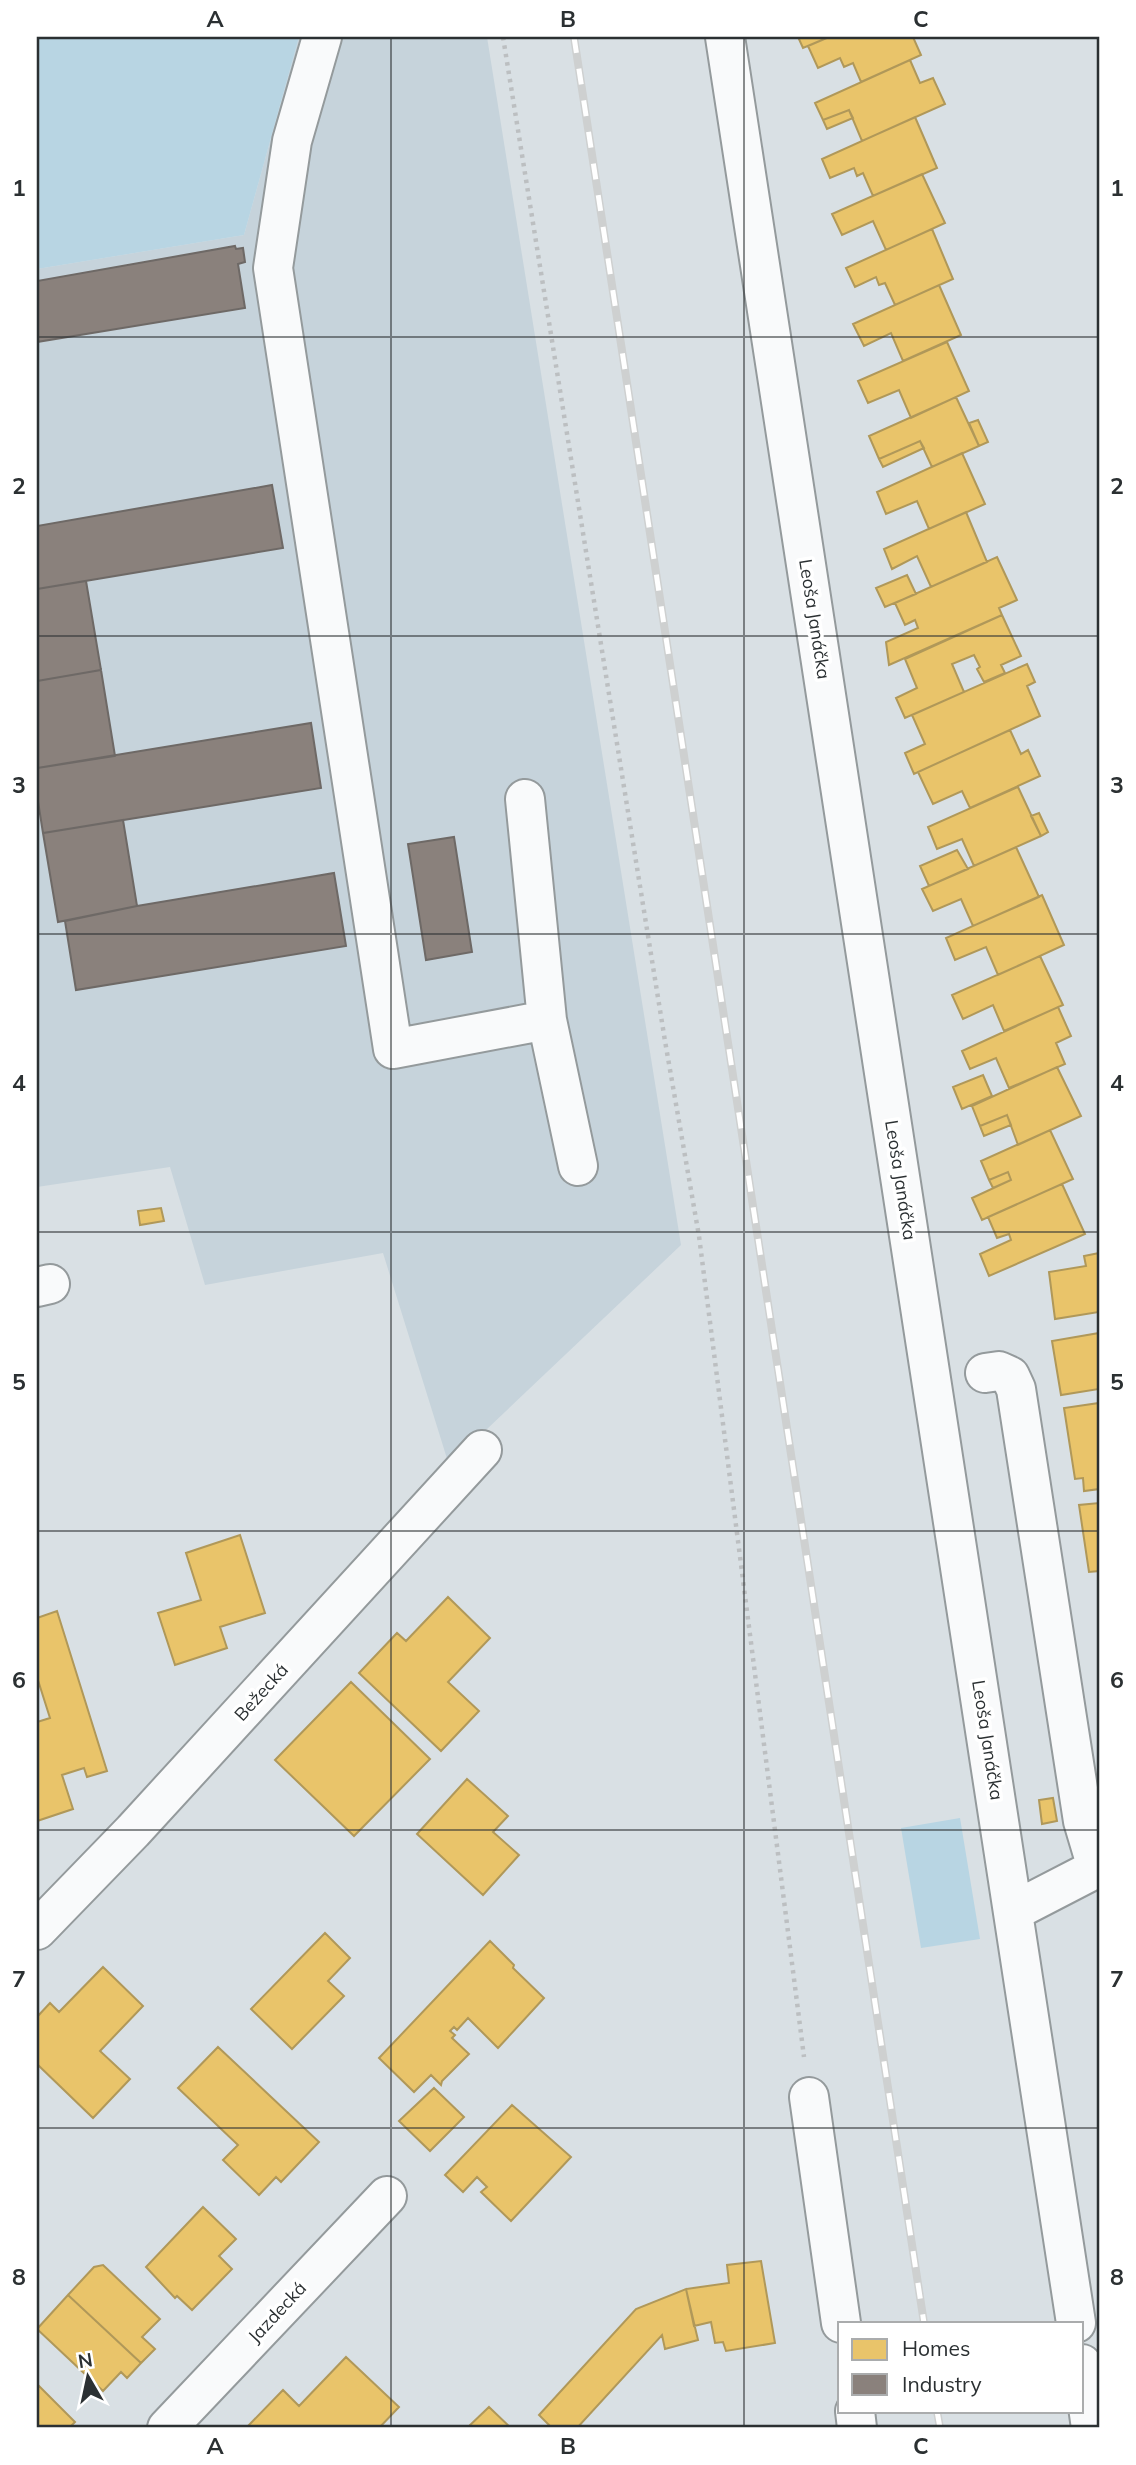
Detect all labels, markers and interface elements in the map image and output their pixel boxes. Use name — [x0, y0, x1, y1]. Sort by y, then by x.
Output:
text: A — [206, 4, 224, 33]
text: B — [560, 4, 576, 33]
text: C — [913, 4, 929, 33]
text: 1 — [12, 173, 26, 202]
text: 1 — [1110, 173, 1124, 202]
text: 2 — [12, 471, 26, 500]
text: 2 — [1110, 471, 1124, 500]
street label: Leoša Janáčka — [794, 557, 836, 681]
text: 3 — [12, 770, 26, 799]
text: 3 — [1110, 770, 1124, 799]
text: 4 — [12, 1068, 26, 1097]
text: 4 — [1110, 1068, 1124, 1097]
street label: Leoša Janáčka — [880, 1118, 922, 1242]
text: 5 — [12, 1367, 26, 1396]
text: 5 — [1110, 1367, 1124, 1396]
street label: Bežecká — [229, 1658, 293, 1726]
text: 6 — [12, 1665, 26, 1694]
text: 6 — [1110, 1665, 1124, 1694]
street label: Leoša Janáčka — [967, 1678, 1009, 1802]
text: 7 — [12, 1964, 26, 1993]
text: 7 — [1110, 1964, 1124, 1993]
text: 8 — [12, 2262, 26, 2291]
text: 8 — [1110, 2262, 1124, 2291]
street label: Jazdecká — [243, 2277, 311, 2347]
legend — [838, 2322, 1084, 2412]
text: Homes — [902, 2335, 970, 2361]
north arrow — [52, 2342, 122, 2412]
text: N — [76, 2347, 94, 2373]
text: Industry — [902, 2371, 982, 2397]
text: A — [206, 2431, 224, 2460]
text: B — [560, 2431, 576, 2460]
text: C — [913, 2431, 929, 2460]

